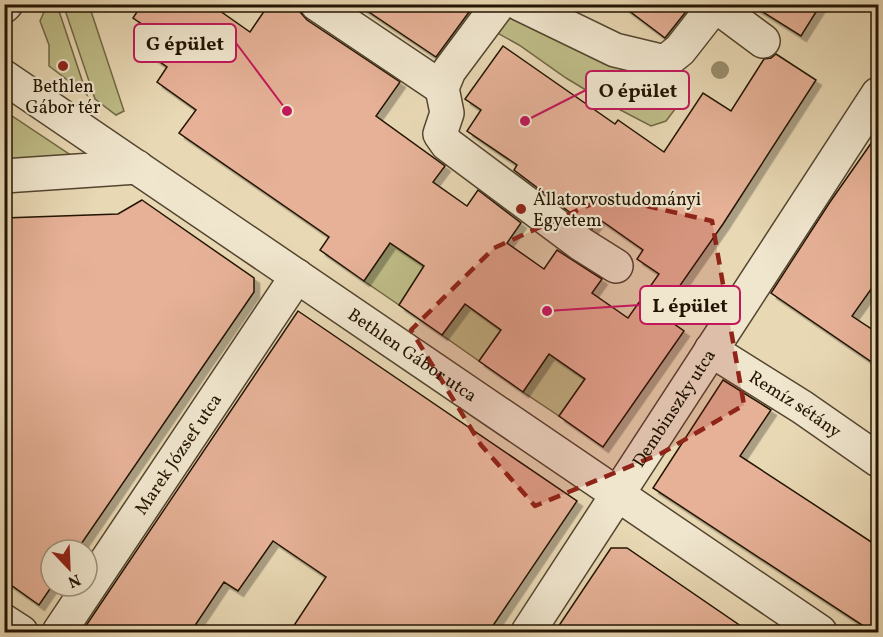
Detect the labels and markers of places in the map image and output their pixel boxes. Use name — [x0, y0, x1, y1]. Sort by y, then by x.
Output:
callout: G épület — [134, 24, 236, 62]
marker: Bethlen Gábor tér — [56, 59, 70, 73]
callout: O épület — [586, 71, 689, 109]
place label: Bethlen Gábor tér — [26, 75, 101, 121]
place label: Állatorvostudományi Egyetem — [533, 188, 701, 234]
marker: Állatorvostudományi Egyetem — [514, 202, 528, 216]
callout: L épület — [640, 286, 740, 324]

